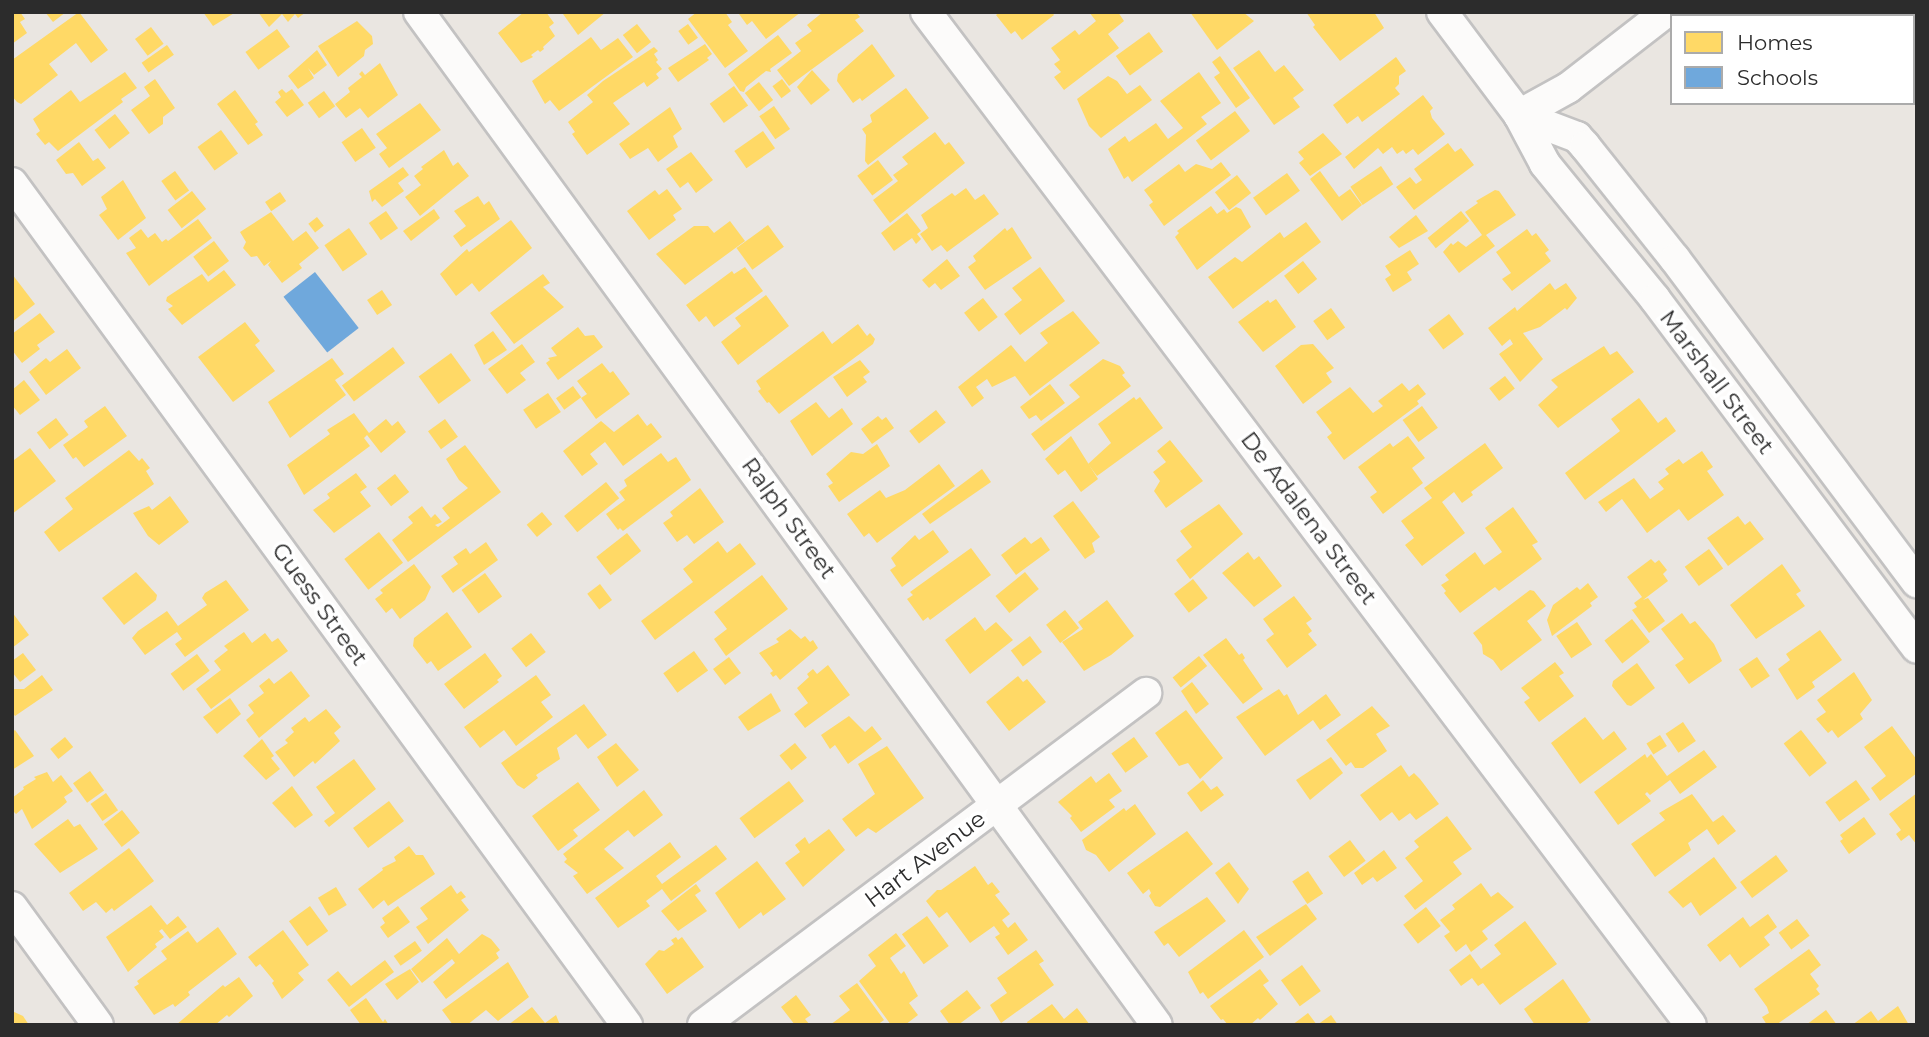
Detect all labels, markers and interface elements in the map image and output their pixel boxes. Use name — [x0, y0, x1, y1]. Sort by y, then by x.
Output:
legend — [1670, 14, 1915, 105]
text: Homes — [1737, 30, 1812, 55]
text: Schools — [1737, 65, 1818, 90]
street label: Marshall Street — [1654, 305, 1780, 459]
street label: De Adalena Street — [1235, 426, 1383, 610]
street label: Ralph Street — [736, 452, 842, 584]
street label: Guess Street — [266, 537, 374, 671]
street label: Hart Avenue — [859, 805, 991, 913]

